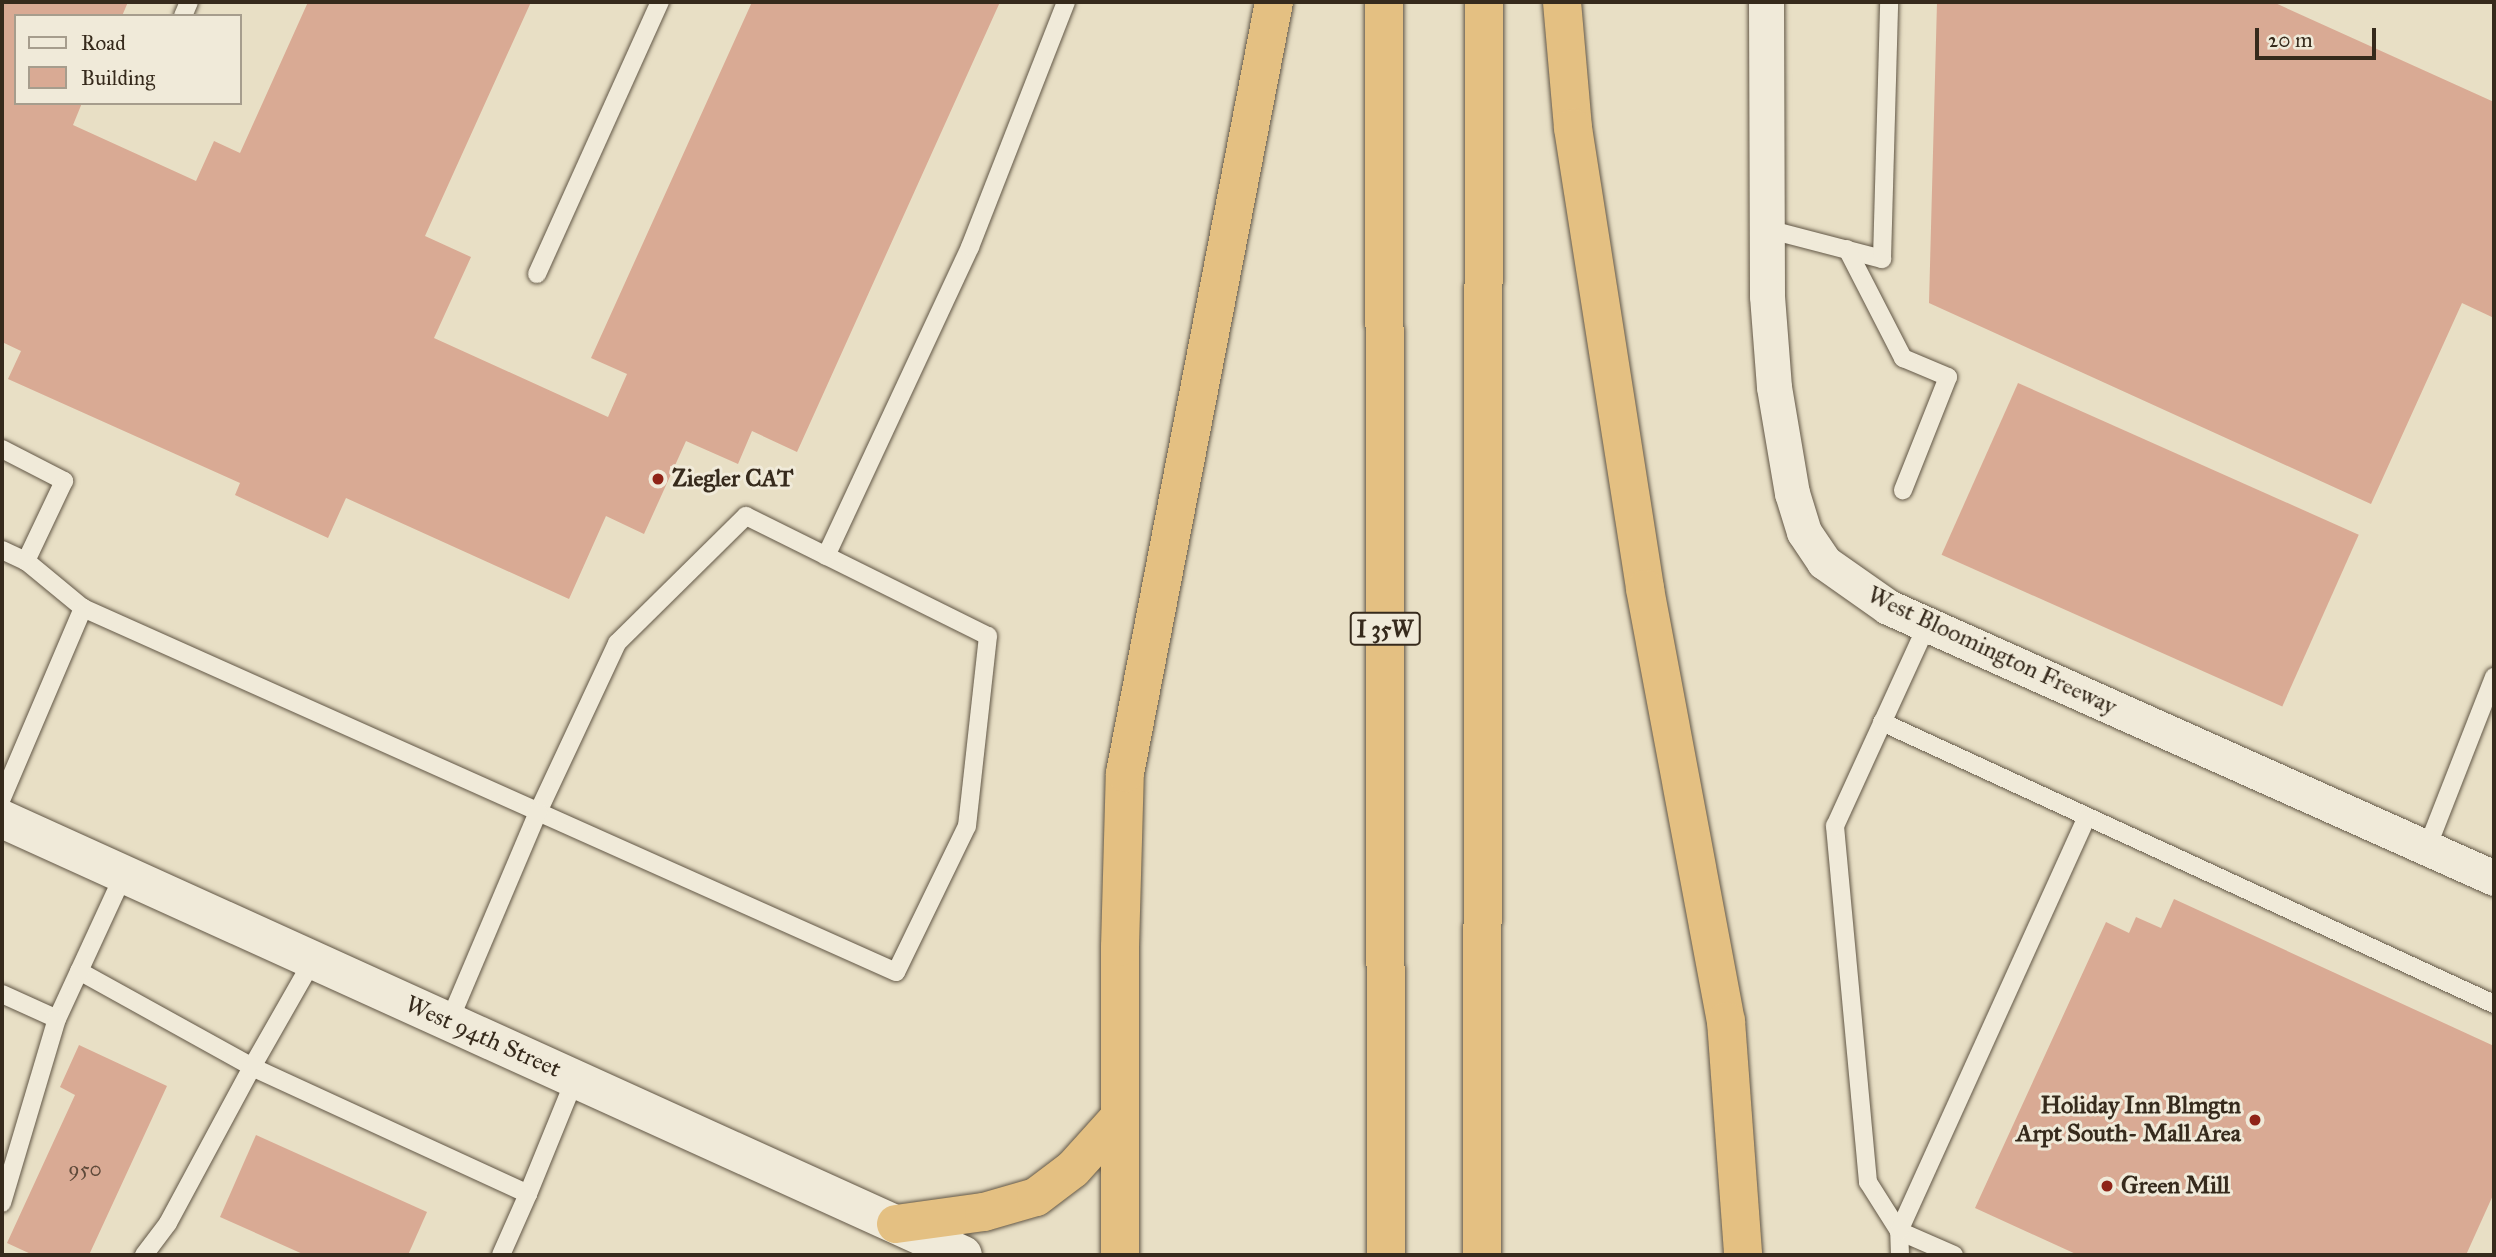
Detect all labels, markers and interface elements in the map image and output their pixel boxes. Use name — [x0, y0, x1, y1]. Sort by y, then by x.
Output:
legend — [14, 14, 242, 105]
scale bar — [2258, 14, 2379, 58]
text: 20 m — [2268, 27, 2313, 53]
text: Road — [81, 30, 126, 56]
text: Building — [81, 65, 155, 91]
place label: Ziegler CAT — [672, 465, 794, 493]
marker: Ziegler CAT — [650, 471, 666, 487]
street label: West Bloomington Freeway — [1863, 581, 2121, 721]
road number: I 35W — [1348, 610, 1422, 649]
street label: West 94th Street — [401, 990, 565, 1084]
place label: Holiday Inn Blmgtn Arpt South- Mall Area — [2016, 1092, 2241, 1148]
marker: Holiday Inn Blmgtn Arpt South- Mall Area — [2247, 1112, 2263, 1128]
house number: 950 — [68, 1156, 102, 1182]
place label: Green Mill — [2121, 1172, 2230, 1200]
marker: Green Mill — [2099, 1178, 2115, 1194]

